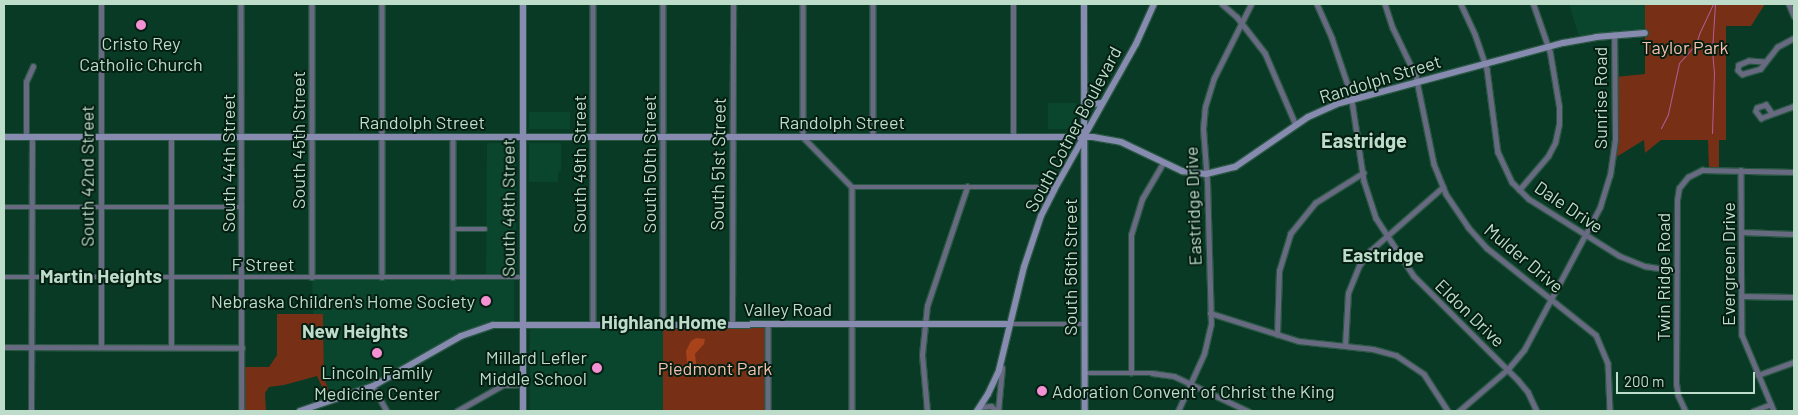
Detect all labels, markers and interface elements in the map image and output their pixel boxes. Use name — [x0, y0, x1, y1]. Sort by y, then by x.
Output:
marker: Cristo Rey Catholic Church — [135, 19, 147, 31]
place label: Cristo Rey Catholic Church — [79, 33, 203, 76]
park label: Taylor Park — [1642, 36, 1728, 58]
street label: South Cotner Boulevard — [1020, 43, 1126, 215]
street label: Sunrise Road — [1589, 47, 1611, 149]
street label: Randolph Street — [1317, 50, 1443, 108]
street label: South 45th Street — [287, 71, 309, 209]
street label: South 44th Street — [217, 94, 239, 232]
street label: South 49th Street — [568, 95, 590, 233]
street label: South 50th Street — [638, 95, 660, 233]
street label: South 51st Street — [706, 97, 730, 231]
street label: South 42nd Street — [76, 105, 98, 247]
street label: Randolph Street — [359, 111, 485, 133]
street label: Randolph Street — [779, 111, 905, 133]
district label: Eastridge — [1321, 128, 1407, 152]
street label: South 48th Street — [497, 139, 519, 277]
street label: Eastridge Drive — [1180, 146, 1206, 266]
street label: Dale Drive — [1531, 176, 1607, 238]
street label: South 56th Street — [1059, 198, 1081, 336]
street label: Evergreen Drive — [1717, 202, 1739, 326]
street label: Twin Ridge Road — [1652, 213, 1674, 341]
street label: Mulder Drive — [1480, 219, 1568, 297]
district label: Eastridge — [1342, 244, 1424, 266]
street label: F Street — [232, 253, 294, 275]
district label: Martin Heights — [40, 265, 162, 287]
street label: Eldon Drive — [1431, 275, 1509, 351]
place label: Nebraska Children's Home Society — [211, 290, 475, 312]
marker: Nebraska Children's Home Society — [479, 294, 493, 308]
street label: Valley Road — [744, 298, 832, 320]
district label: Highland Home — [601, 311, 727, 333]
district label: New Heights — [302, 320, 408, 342]
marker: Lincoln Family Medicine Center — [370, 346, 384, 360]
place label: Millard Lefler Middle School — [479, 347, 587, 389]
park label: Piedmont Park — [658, 357, 772, 379]
place label: Lincoln Family Medicine Center — [314, 362, 440, 404]
marker: Millard Lefler Middle School — [591, 362, 603, 374]
scale bar — [1618, 362, 1757, 394]
text: 200 m — [1624, 372, 1664, 390]
place label: Adoration Convent of Christ the King — [1052, 380, 1335, 402]
marker: Adoration Convent of Christ the King — [1036, 385, 1048, 397]

